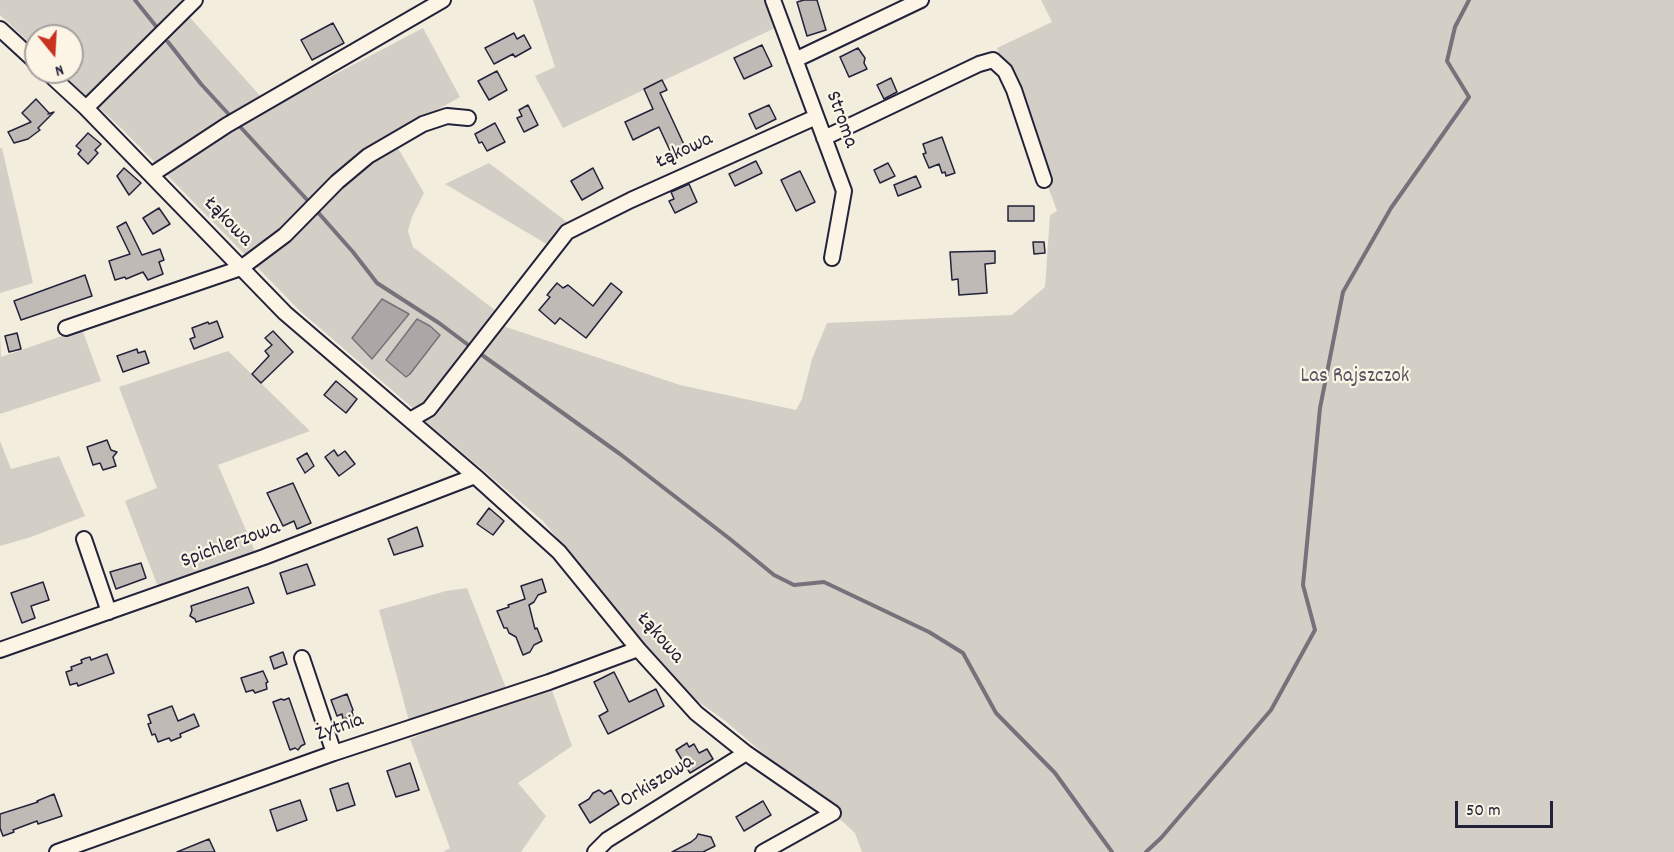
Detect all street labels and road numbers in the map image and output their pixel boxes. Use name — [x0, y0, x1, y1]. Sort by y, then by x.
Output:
street label: Stroma — [818, 88, 862, 152]
street label: Łąkowa — [653, 128, 717, 176]
street label: Łąkowa — [197, 193, 257, 253]
street label: Spichlerzowa — [178, 516, 284, 576]
street label: Łąkowa — [630, 608, 688, 670]
street label: Żytnia — [313, 709, 367, 749]
street label: Orkiszowa — [617, 751, 699, 815]

